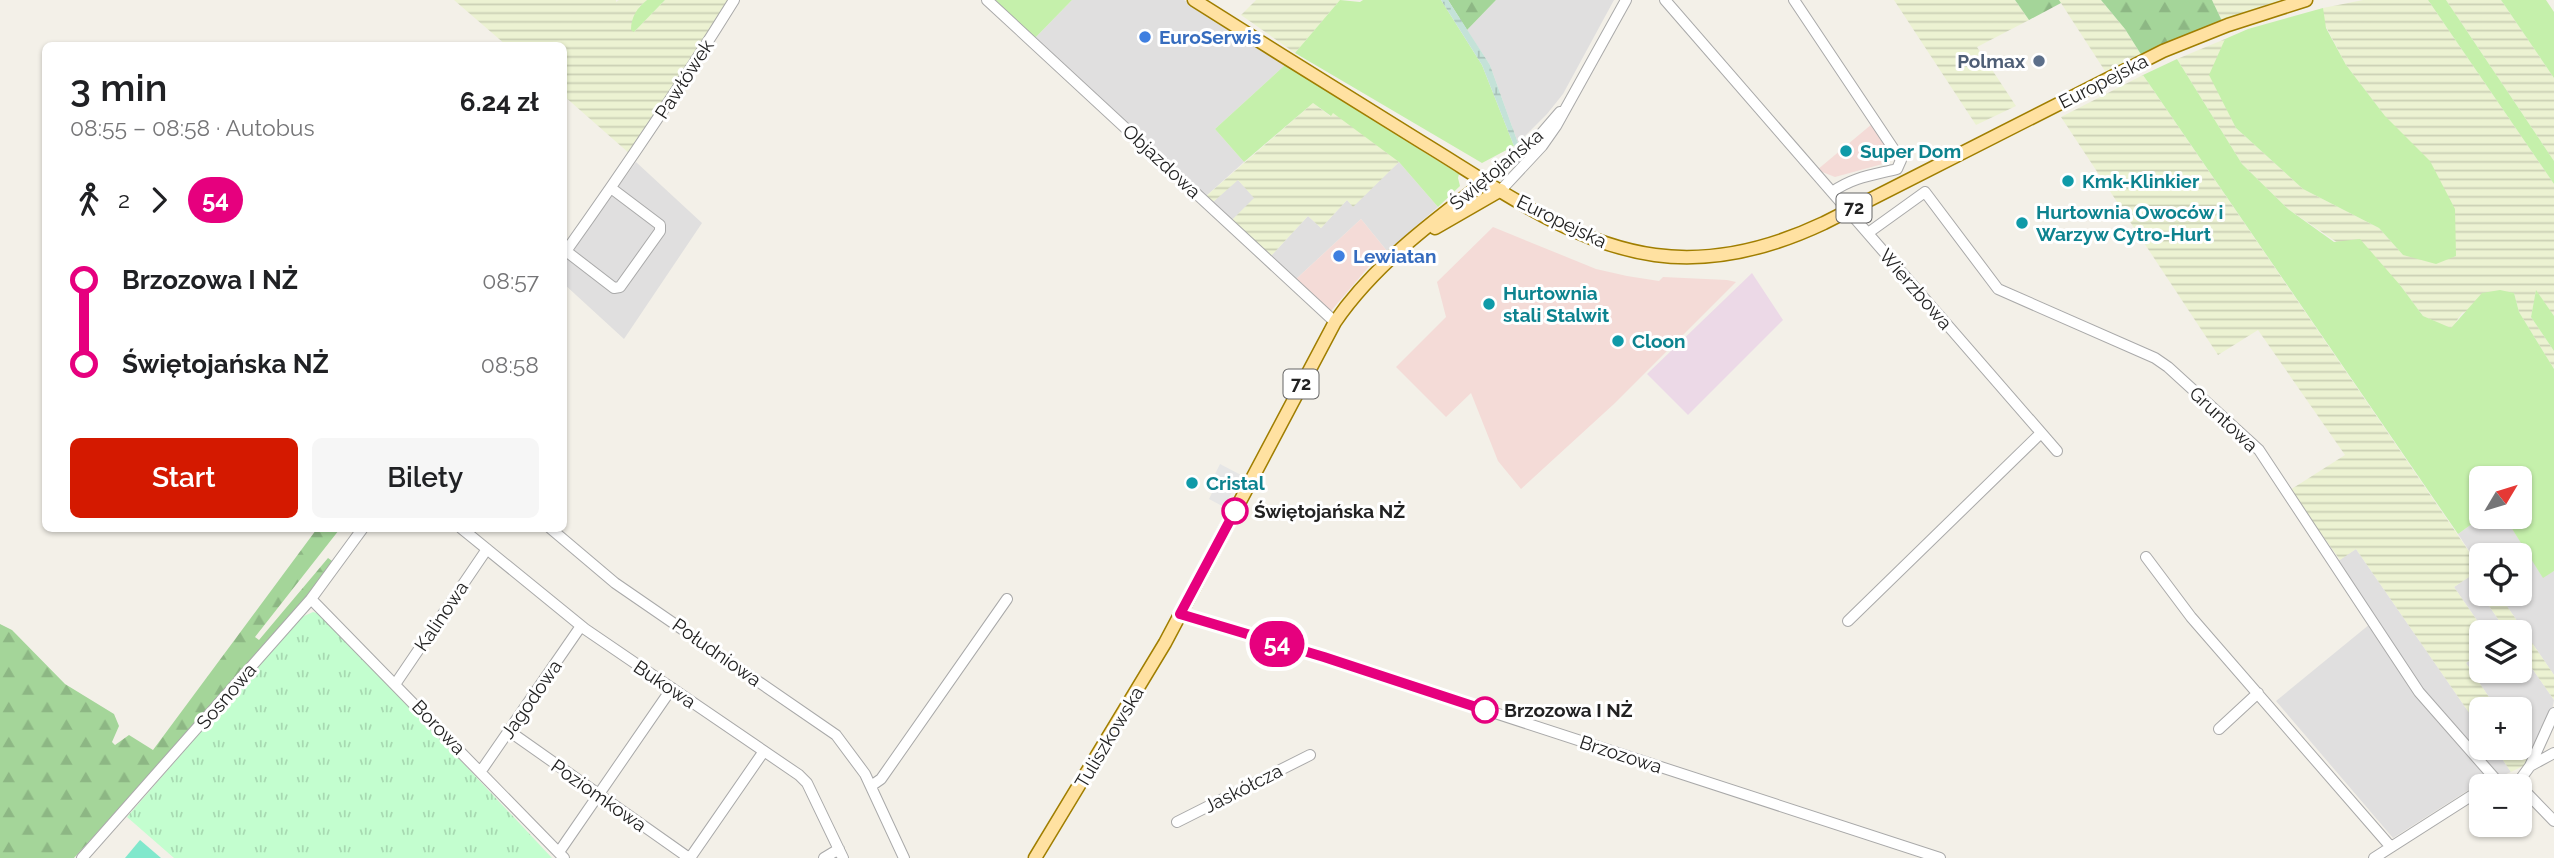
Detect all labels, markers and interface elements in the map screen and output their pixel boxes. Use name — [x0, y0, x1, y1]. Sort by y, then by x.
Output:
place label: EuroSerwis — [1159, 26, 1261, 48]
marker: EuroSerwis — [1137, 29, 1153, 45]
street label: Pawłówek — [650, 35, 718, 123]
street label: Europejska — [2055, 49, 2151, 113]
place label: Polmax — [1957, 50, 2026, 72]
marker: Polmax — [2031, 53, 2047, 69]
text: 3 min — [70, 65, 167, 110]
text: 6.24 zł — [460, 87, 539, 117]
text: 08:55 – 08:58 · Autobus — [70, 114, 315, 141]
street label: Objazdowa — [1119, 119, 1205, 203]
street label: Świętojańska — [1445, 124, 1547, 214]
place label: Super Dom — [1860, 140, 1961, 162]
marker: Super Dom — [1838, 143, 1854, 159]
place label: Kmk-Klinkier — [2082, 170, 2200, 192]
marker: Kmk-Klinkier — [2060, 173, 2076, 189]
icon: walk — [70, 181, 108, 219]
icon: forward — [140, 181, 178, 219]
text: 54 — [202, 185, 229, 214]
text: 2 — [118, 186, 130, 213]
street label: Europejska — [1514, 190, 1610, 252]
road number: 72 — [1836, 194, 1871, 223]
place label: Hurtownia Owoców i Warzyw Cytro-Hurt — [2036, 201, 2223, 245]
marker: Hurtownia Owoców i Warzyw Cytro-Hurt — [2014, 215, 2030, 231]
street label: Wierzbowa — [1875, 244, 1957, 334]
place label: Lewiatan — [1353, 245, 1436, 267]
marker: Lewiatan — [1331, 248, 1347, 264]
text: Brzozowa I NŻ — [122, 265, 298, 295]
text: 08:57 — [482, 267, 539, 294]
place label: Hurtownia stali Stalwit — [1503, 282, 1610, 326]
marker: Hurtownia stali Stalwit — [1481, 296, 1497, 312]
place label: Cloon — [1632, 330, 1686, 352]
marker: Cloon — [1610, 333, 1626, 349]
text: Świętojańska NŻ — [122, 349, 329, 379]
text: 08:58 — [481, 351, 539, 378]
road number: 72 — [1284, 370, 1318, 398]
street label: Gruntowa — [2185, 382, 2263, 456]
button: Start — [70, 438, 298, 518]
button: Bilety — [312, 438, 539, 518]
north arrow — [2469, 466, 2532, 528]
map controls — [2469, 466, 2532, 837]
place label: Cristal — [1206, 472, 1266, 494]
marker: Cristal — [1184, 475, 1200, 491]
marker: Świętojańska NŻ — [1222, 498, 1248, 524]
place label: Świętojańska NŻ — [1254, 500, 1405, 522]
button: locate — [2469, 543, 2532, 606]
street label: Kalinowa — [410, 577, 472, 655]
street label: Południowa — [668, 613, 766, 691]
button: layers — [2469, 620, 2532, 683]
line badge: 54 — [1246, 621, 1308, 667]
text: 54 — [1264, 629, 1291, 658]
street label: Bukowa — [630, 655, 700, 713]
street label: Jagodowa — [496, 656, 566, 742]
street label: Sosnowa — [192, 659, 260, 733]
street label: Tuliszkowska — [1070, 682, 1148, 792]
street label: Borowa — [408, 695, 470, 759]
marker: Brzozowa I NŻ — [1472, 697, 1498, 723]
button: + — [2469, 697, 2532, 760]
place label: Brzozowa I NŻ — [1504, 699, 1633, 721]
street label: Brzozowa — [1577, 730, 1665, 778]
street label: Poziomkowa — [547, 754, 651, 836]
street label: Jaskółcza — [1200, 759, 1286, 817]
button: − — [2469, 774, 2532, 837]

